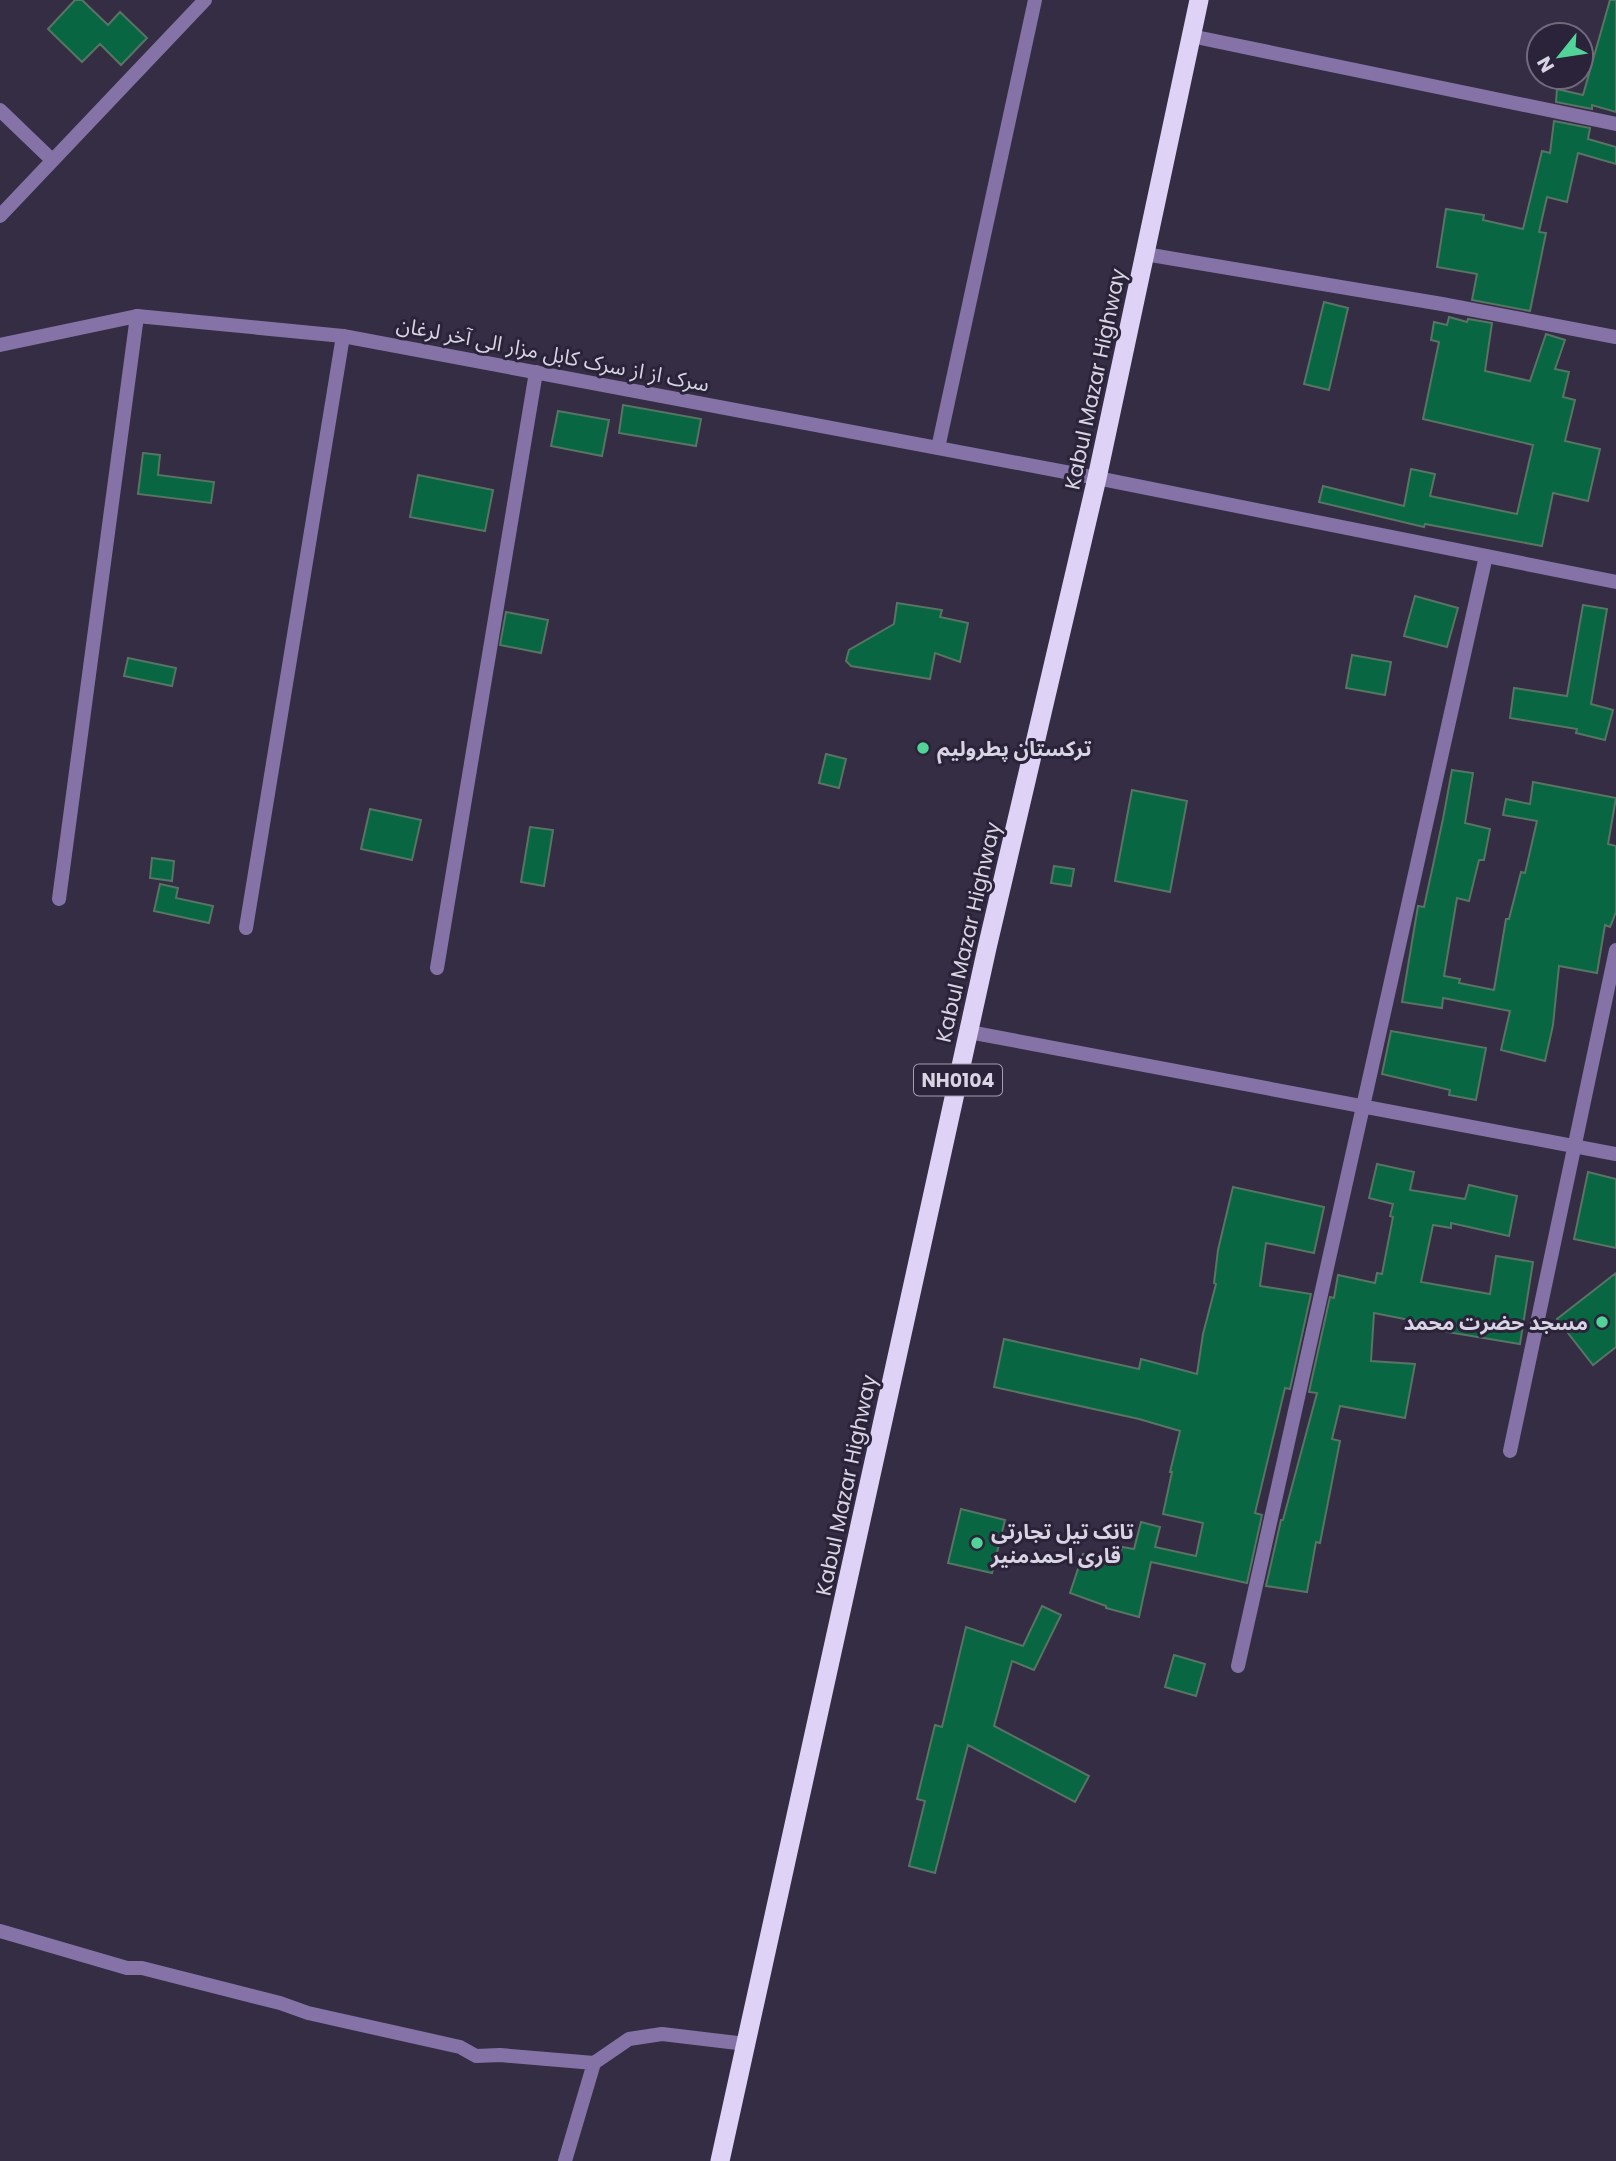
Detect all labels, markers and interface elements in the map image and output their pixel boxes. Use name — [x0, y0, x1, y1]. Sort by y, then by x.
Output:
north arrow — [1525, 21, 1595, 91]
text: N — [1530, 51, 1561, 77]
street label: Kabul Mazar Highway — [1057, 266, 1133, 492]
street label: سرک از از سرک کابل مزار الی آخر لرغان — [394, 309, 712, 399]
place label: ترکستان پطرولیم — [937, 734, 1092, 764]
marker: ترکستان پطرولیم — [915, 740, 931, 756]
street label: Kabul Mazar Highway — [929, 819, 1007, 1045]
road number: NH0104 — [914, 1064, 1002, 1096]
place label: مسجد حضرت محمد — [1403, 1308, 1588, 1337]
marker: مسجد حضرت محمد — [1594, 1314, 1610, 1330]
street label: Kabul Mazar Highway — [808, 1372, 884, 1598]
place label: تانک تیل تجارتی قاری احمدمنیر — [990, 1517, 1134, 1570]
marker: تانک تیل تجارتی قاری احمدمنیر — [969, 1535, 985, 1551]

